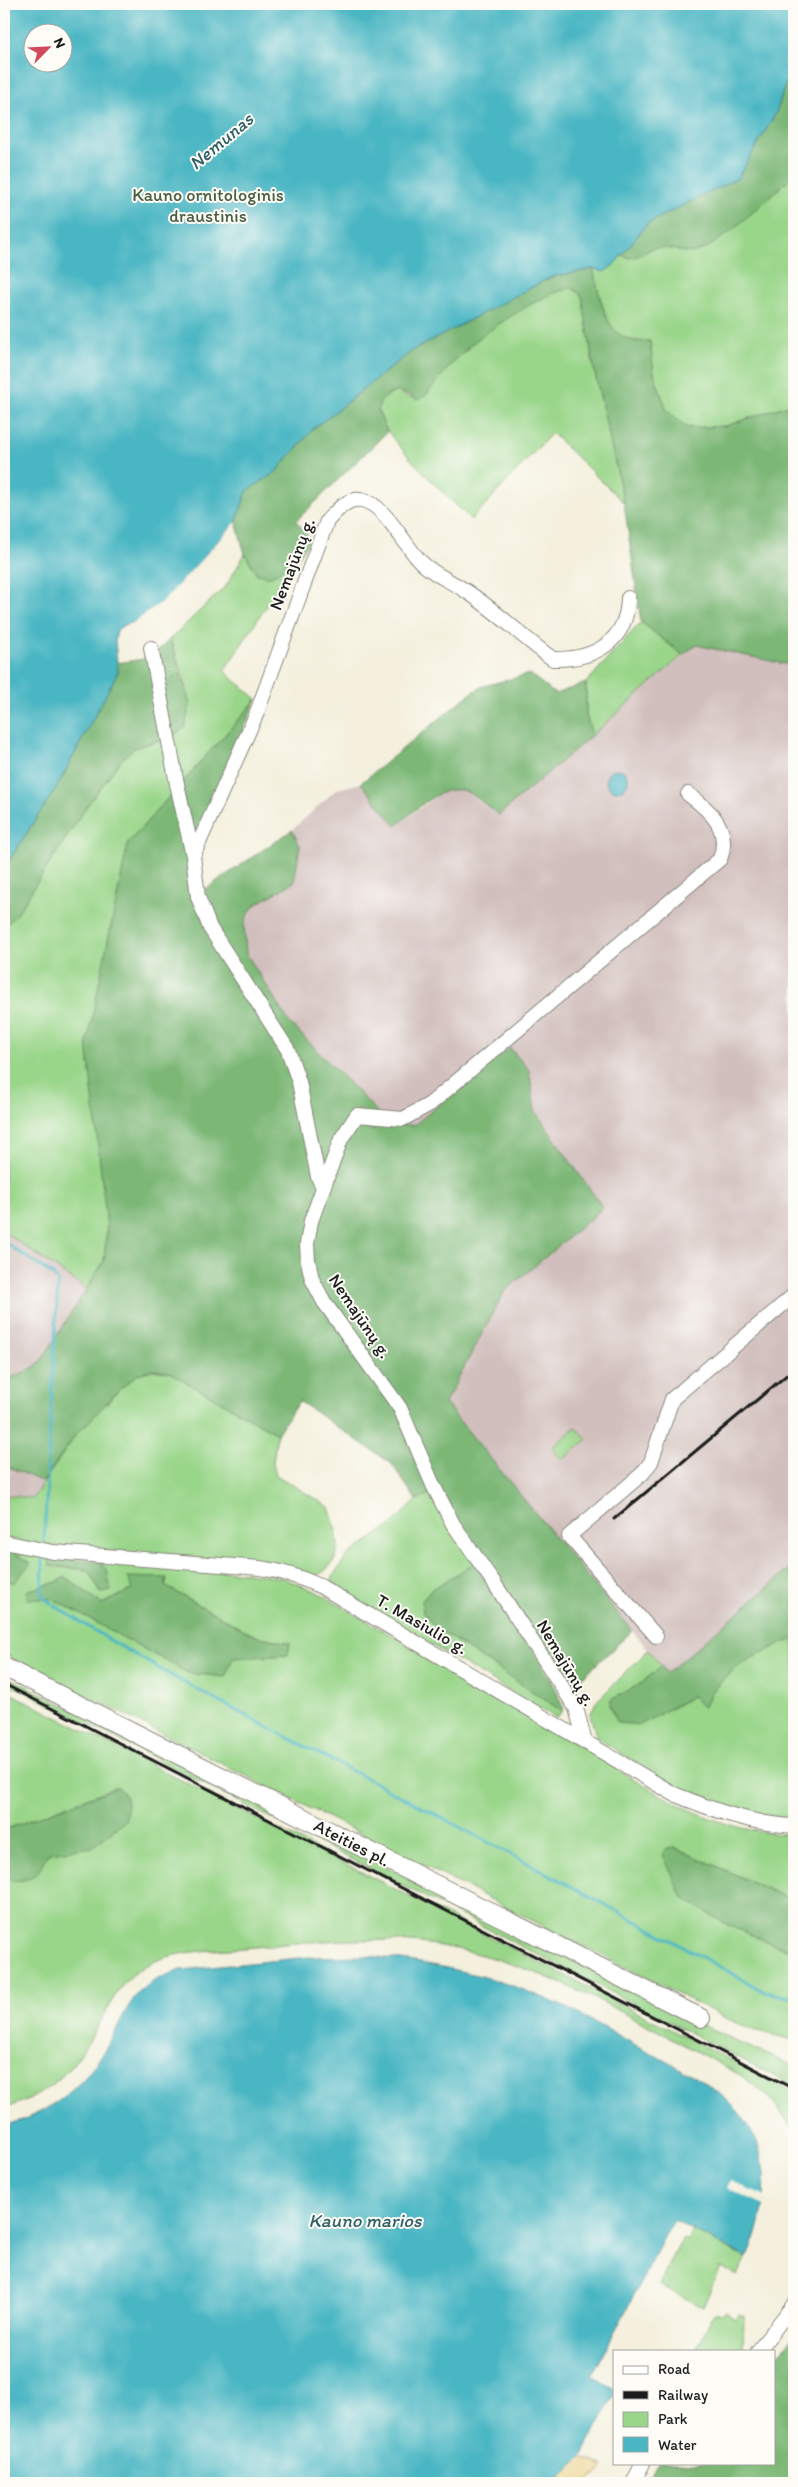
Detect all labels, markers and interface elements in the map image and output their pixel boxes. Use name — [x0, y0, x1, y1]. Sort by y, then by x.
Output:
north arrow — [22, 22, 72, 72]
text: N — [50, 35, 69, 51]
water label: Nemunas — [184, 107, 258, 174]
park label: Kauno ornitologinis draustinis — [132, 184, 284, 227]
street label: Nemajūnų g. — [264, 515, 320, 613]
street label: Nemajūnų g. — [324, 1270, 396, 1362]
street label: T. Masiulio g. — [372, 1589, 472, 1659]
street label: Nemajūnų g. — [532, 1616, 600, 1710]
street label: Ateities pl. — [310, 1814, 394, 1872]
water label: Kauno marios — [309, 2209, 423, 2232]
legend — [613, 2350, 776, 2464]
text: Road — [658, 2360, 691, 2378]
text: Railway — [658, 2386, 708, 2404]
text: Park — [658, 2410, 688, 2428]
text: Water — [658, 2436, 697, 2454]

